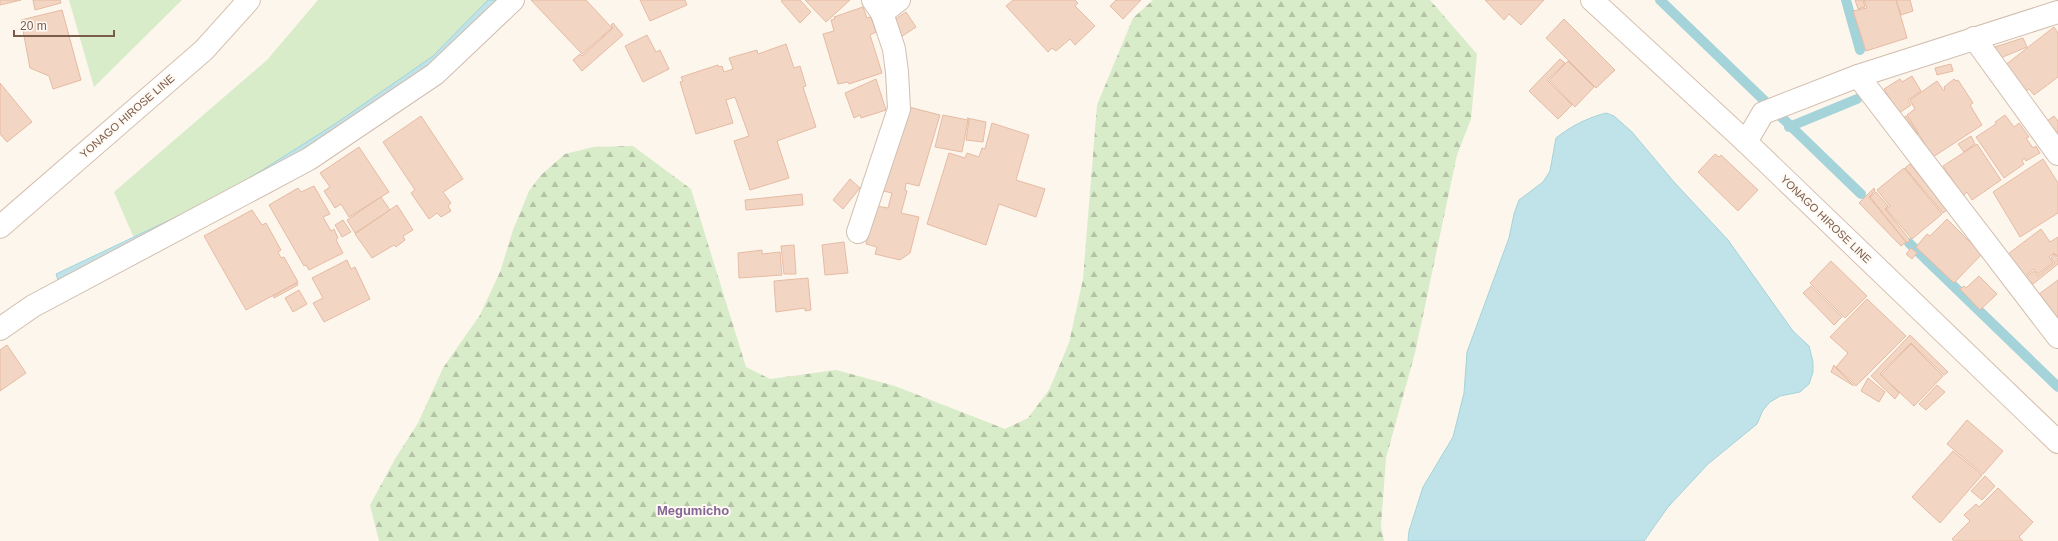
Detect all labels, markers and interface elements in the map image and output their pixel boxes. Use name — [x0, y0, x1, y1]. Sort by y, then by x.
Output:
scale bar — [14, 12, 114, 38]
text: 20 m — [20, 19, 47, 33]
street label: YONAGO HIROSE LINE — [77, 72, 177, 160]
street label: YONAGO HIROSE LINE — [1778, 173, 1874, 265]
district label: Megumicho — [657, 503, 729, 518]

